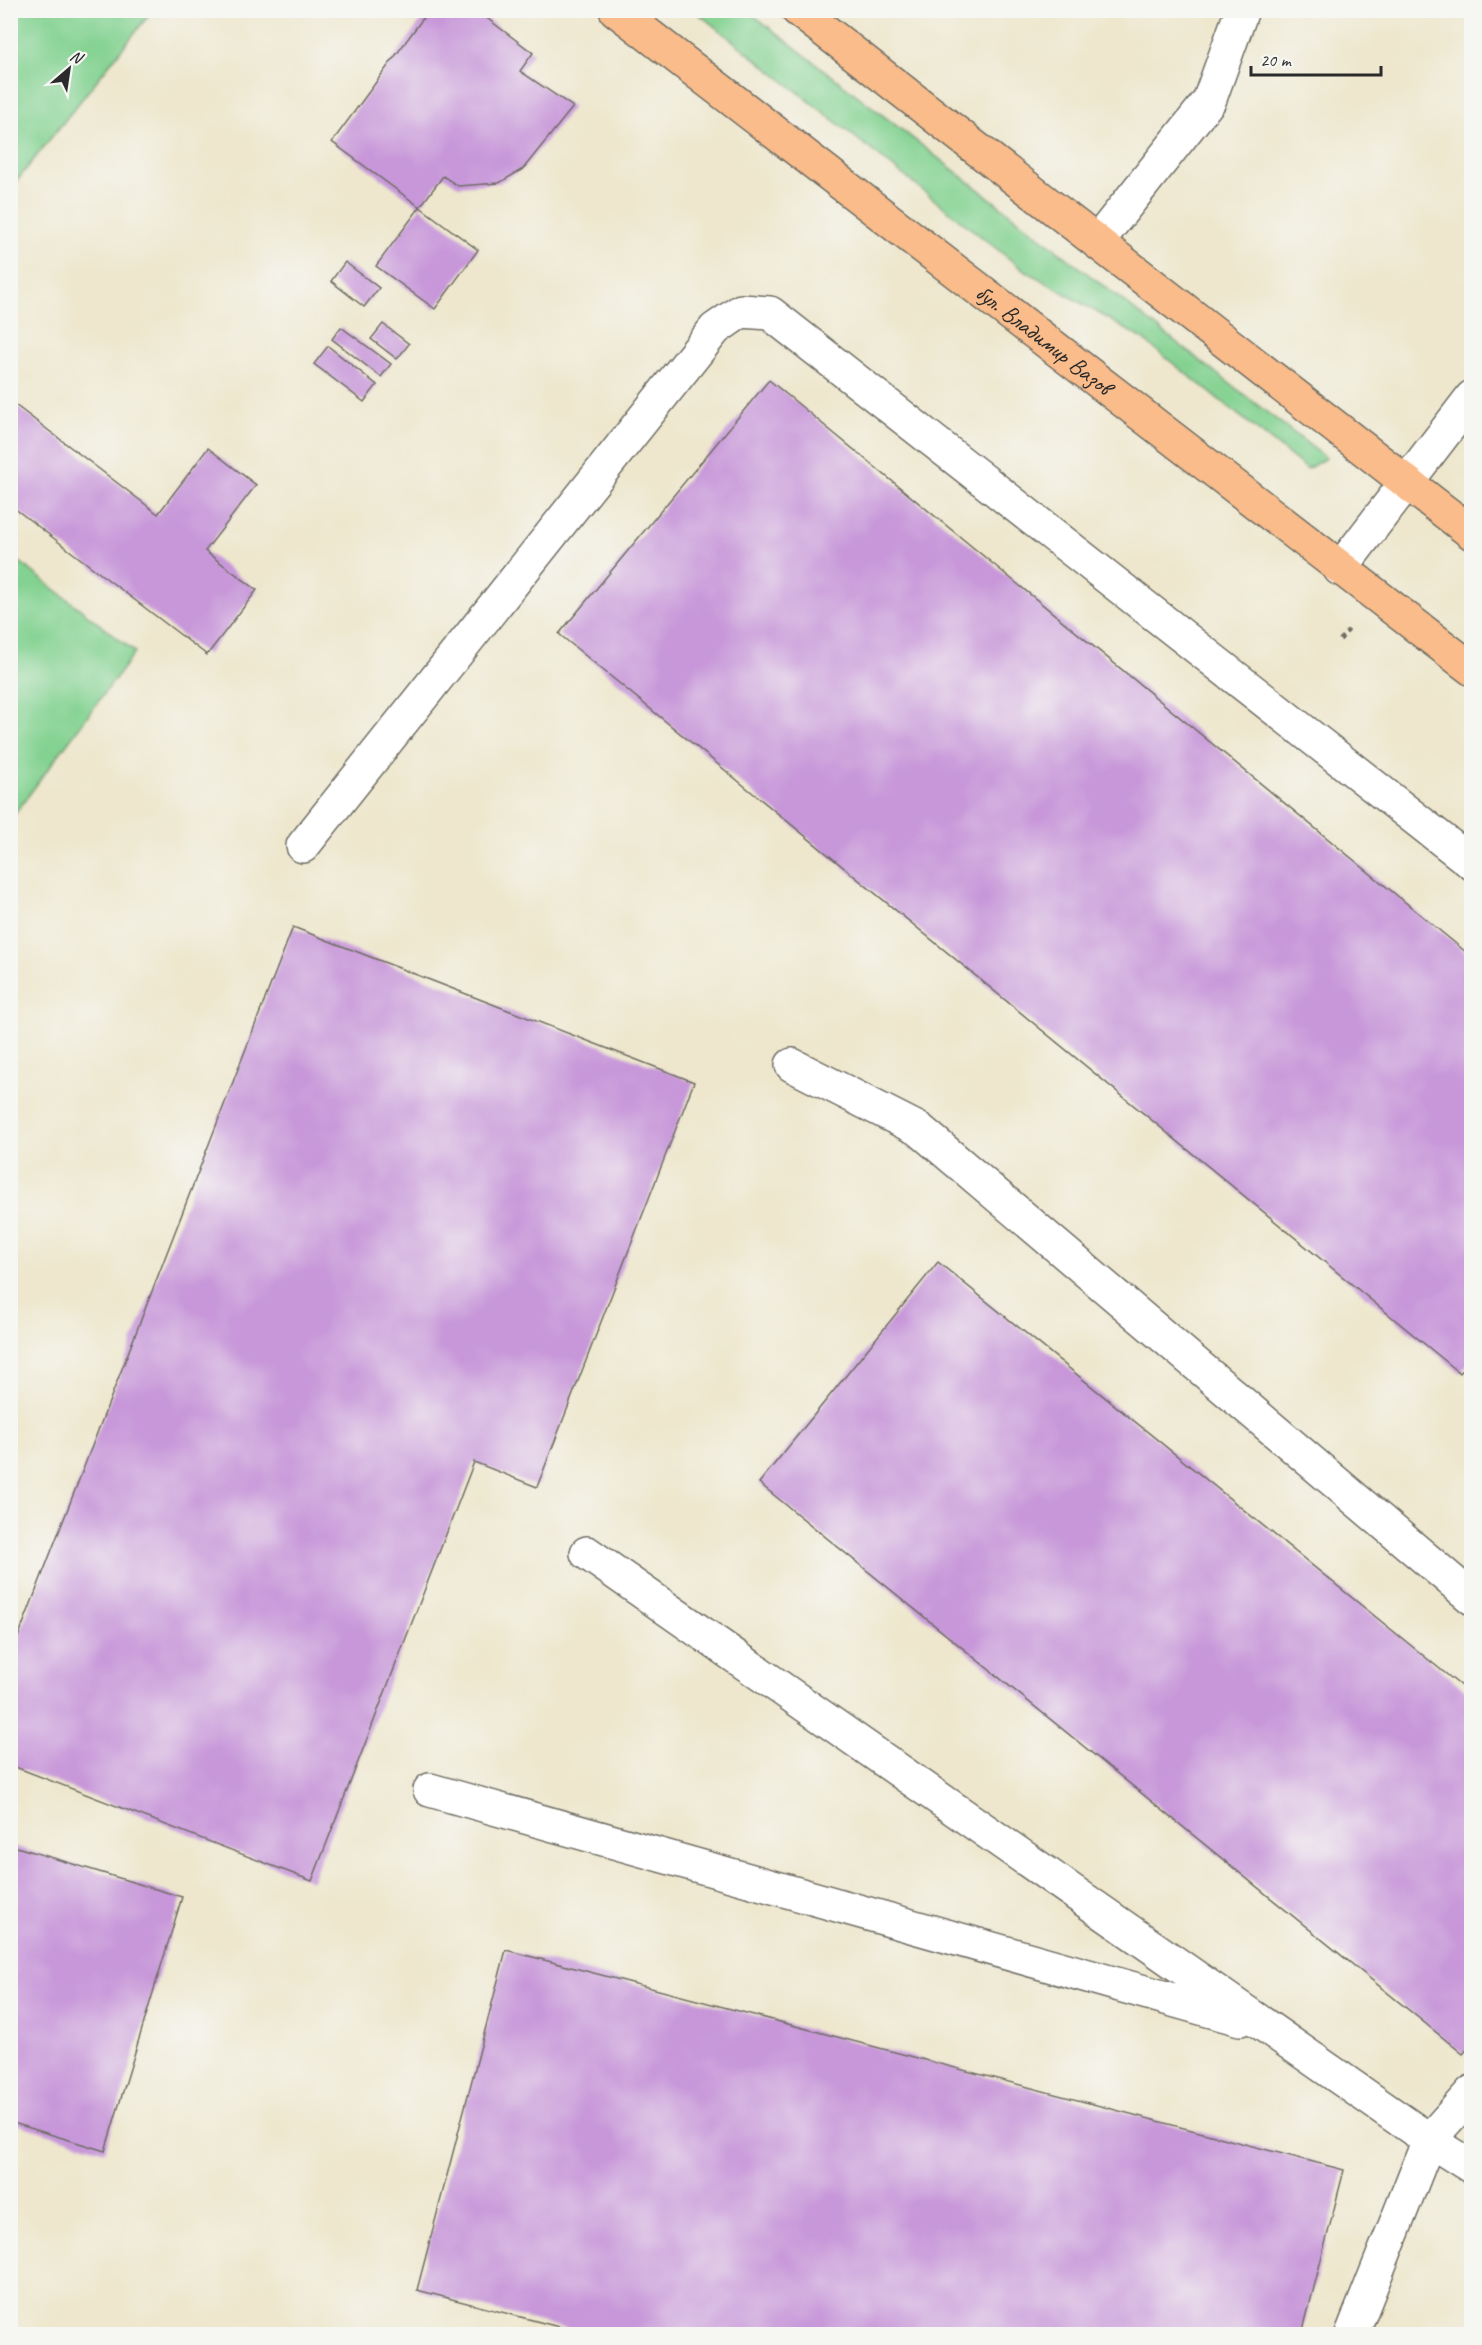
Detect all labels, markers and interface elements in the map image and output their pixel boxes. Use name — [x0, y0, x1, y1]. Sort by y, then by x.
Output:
north arrow — [39, 39, 99, 99]
scale bar — [1251, 39, 1382, 77]
text: N — [67, 46, 88, 69]
text: 20 m — [1260, 49, 1293, 71]
street label: бул. Владимир Вазов — [970, 277, 1122, 404]

